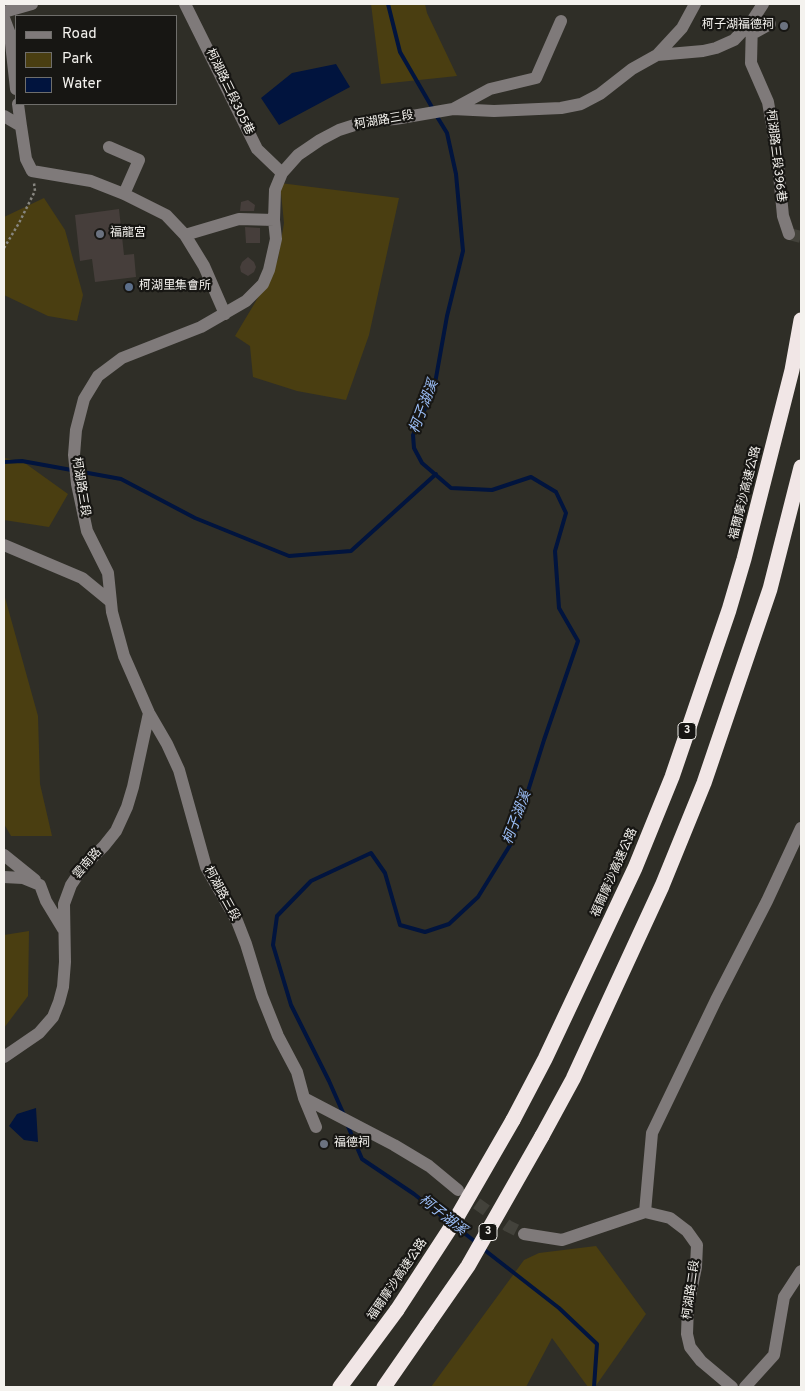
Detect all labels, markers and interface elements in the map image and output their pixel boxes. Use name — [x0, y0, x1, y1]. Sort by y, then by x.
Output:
legend — [15, 15, 178, 105]
place label: 柯子湖福德祠 — [702, 19, 774, 33]
marker: 柯子湖福德祠 — [778, 20, 790, 32]
text: Road — [62, 25, 97, 44]
street label: 柯湖路三段305巷 — [202, 46, 256, 138]
text: Park — [62, 50, 93, 69]
text: Water — [62, 75, 101, 94]
street label: 柯湖路三段 — [353, 109, 415, 133]
street label: 柯湖路三段396巷 — [762, 109, 788, 203]
place label: 福龍宮 — [110, 227, 146, 241]
marker: 福龍宮 — [94, 228, 106, 240]
place label: 柯湖里集會所 — [139, 280, 211, 294]
marker: 柯湖里集會所 — [123, 281, 135, 293]
water label: 柯子湖溪 — [407, 378, 443, 436]
street label: 福爾摩沙高速公路 — [727, 445, 765, 541]
street label: 柯湖路三段 — [68, 456, 92, 518]
road number: 3 — [678, 722, 696, 739]
water label: 柯子湖溪 — [501, 789, 535, 847]
street label: 福爾摩沙高速公路 — [589, 826, 641, 920]
street label: 雲南路 — [71, 846, 105, 882]
street label: 柯湖路三段 — [200, 864, 242, 924]
place label: 福德祠 — [334, 1137, 370, 1151]
marker: 福德祠 — [318, 1138, 330, 1150]
water label: 柯子湖溪 — [415, 1192, 469, 1240]
road number: 3 — [479, 1224, 497, 1240]
street label: 福爾摩沙高速公路 — [365, 1236, 431, 1324]
street label: 柯湖路二段 — [681, 1259, 703, 1321]

